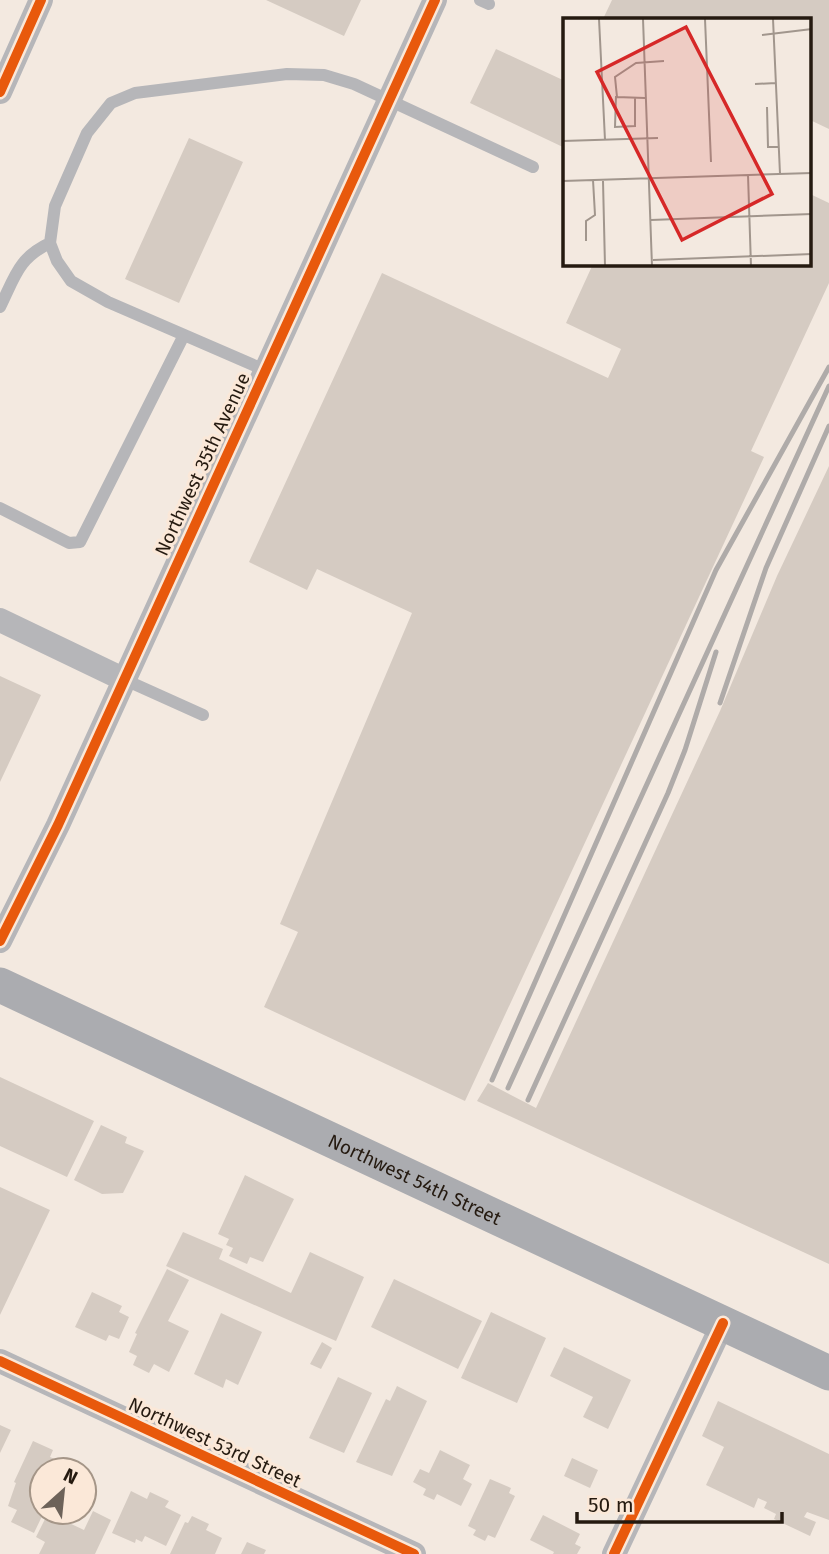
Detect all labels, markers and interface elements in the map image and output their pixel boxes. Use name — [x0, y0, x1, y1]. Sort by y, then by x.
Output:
inset map — [563, 18, 812, 266]
street label: Northwest 35th Avenue — [150, 369, 255, 559]
street label: Northwest 54th Street — [324, 1129, 505, 1230]
street label: Northwest 53rd Street — [125, 1392, 305, 1493]
north arrow — [28, 1456, 98, 1526]
text: N — [60, 1463, 81, 1489]
scale bar — [577, 1480, 782, 1524]
text: 50 m — [588, 1492, 634, 1518]

